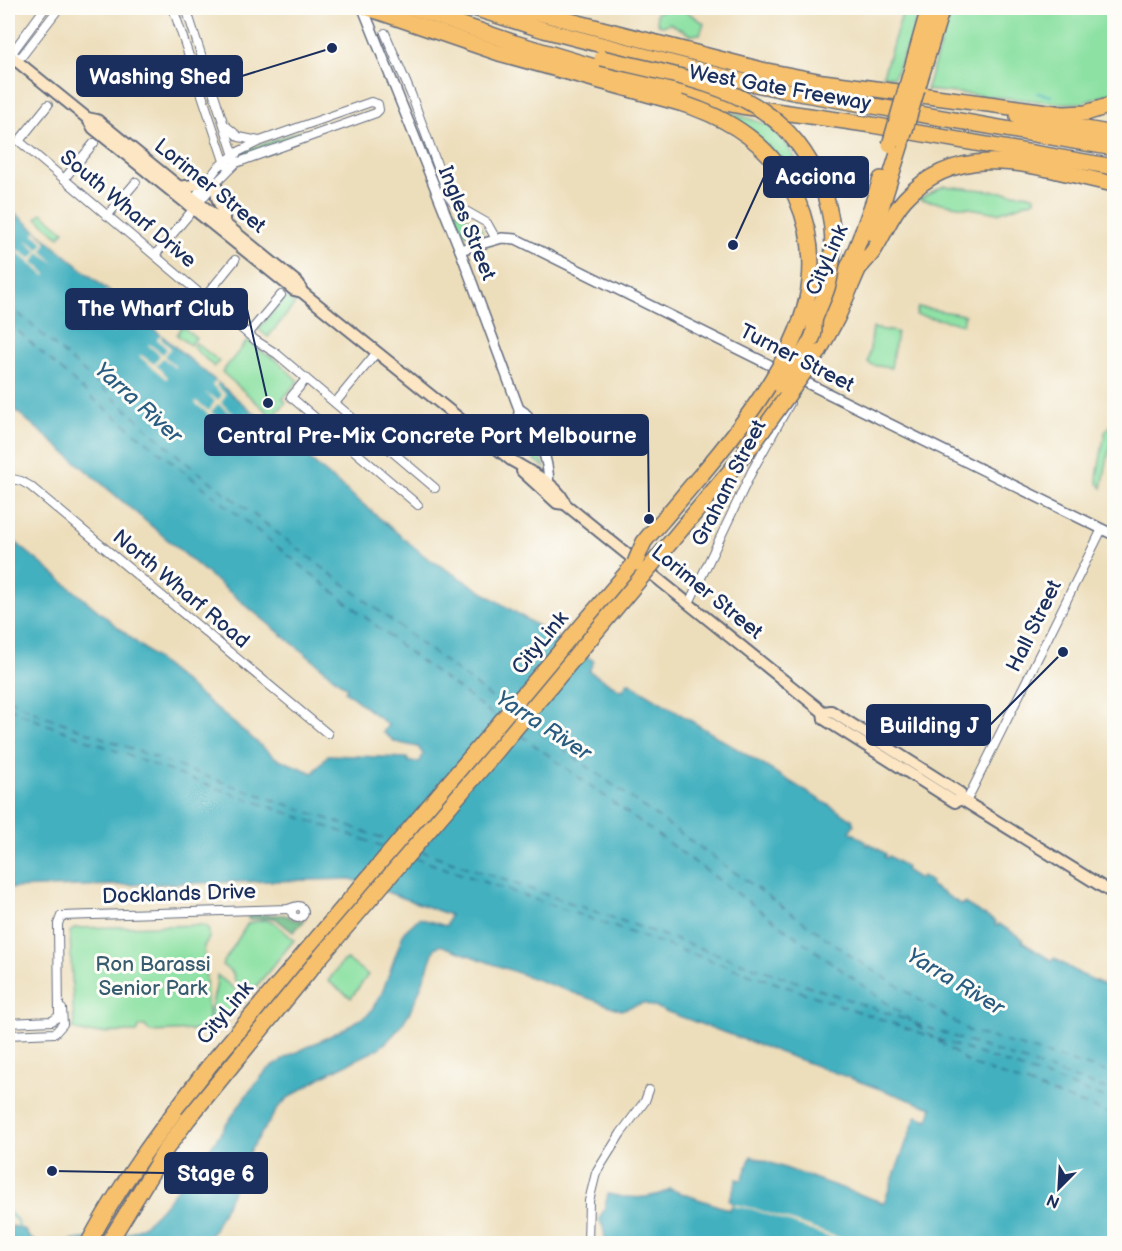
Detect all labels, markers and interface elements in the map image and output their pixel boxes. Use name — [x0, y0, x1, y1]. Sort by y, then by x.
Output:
callout: Washing Shed — [77, 56, 242, 96]
street label: West Gate Freeway — [687, 60, 873, 116]
text: Washing Shed — [89, 64, 231, 91]
street label: Lorimer Street — [149, 133, 271, 239]
street label: South Wharf Drive — [55, 145, 201, 273]
callout: Acciona — [764, 157, 868, 197]
street label: Ingles Street — [433, 162, 501, 284]
text: Acciona — [775, 164, 856, 191]
street label: CityLink — [800, 220, 854, 299]
callout: The Wharf Club — [66, 289, 247, 329]
text: The Wharf Club — [78, 296, 234, 323]
street label: Turner Street — [736, 318, 859, 398]
water label: Yarra River — [89, 357, 189, 451]
callout: Central Pre-Mix Concrete Port Melbourne — [205, 415, 648, 455]
street label: Graham Street — [686, 415, 772, 550]
text: Central Pre-Mix Concrete Port Melbourne — [217, 423, 637, 450]
street label: North Wharf Road — [108, 525, 254, 653]
street label: Lorimer Street — [646, 539, 768, 645]
street label: Hall Street — [1001, 575, 1067, 676]
street label: CityLink — [506, 606, 574, 680]
water label: Yarra River — [490, 685, 598, 768]
callout: Building J — [867, 705, 990, 745]
text: Building J — [879, 713, 980, 740]
street label: Docklands Drive — [102, 879, 256, 909]
water label: Yarra River — [901, 942, 1010, 1023]
park label: Ron Barassi Senior Park — [95, 952, 211, 1001]
street label: CityLink — [191, 976, 259, 1050]
callout: Stage 6 — [165, 1153, 267, 1193]
north arrow — [1029, 1158, 1089, 1218]
text: Stage 6 — [177, 1161, 255, 1188]
text: N — [1044, 1189, 1063, 1211]

